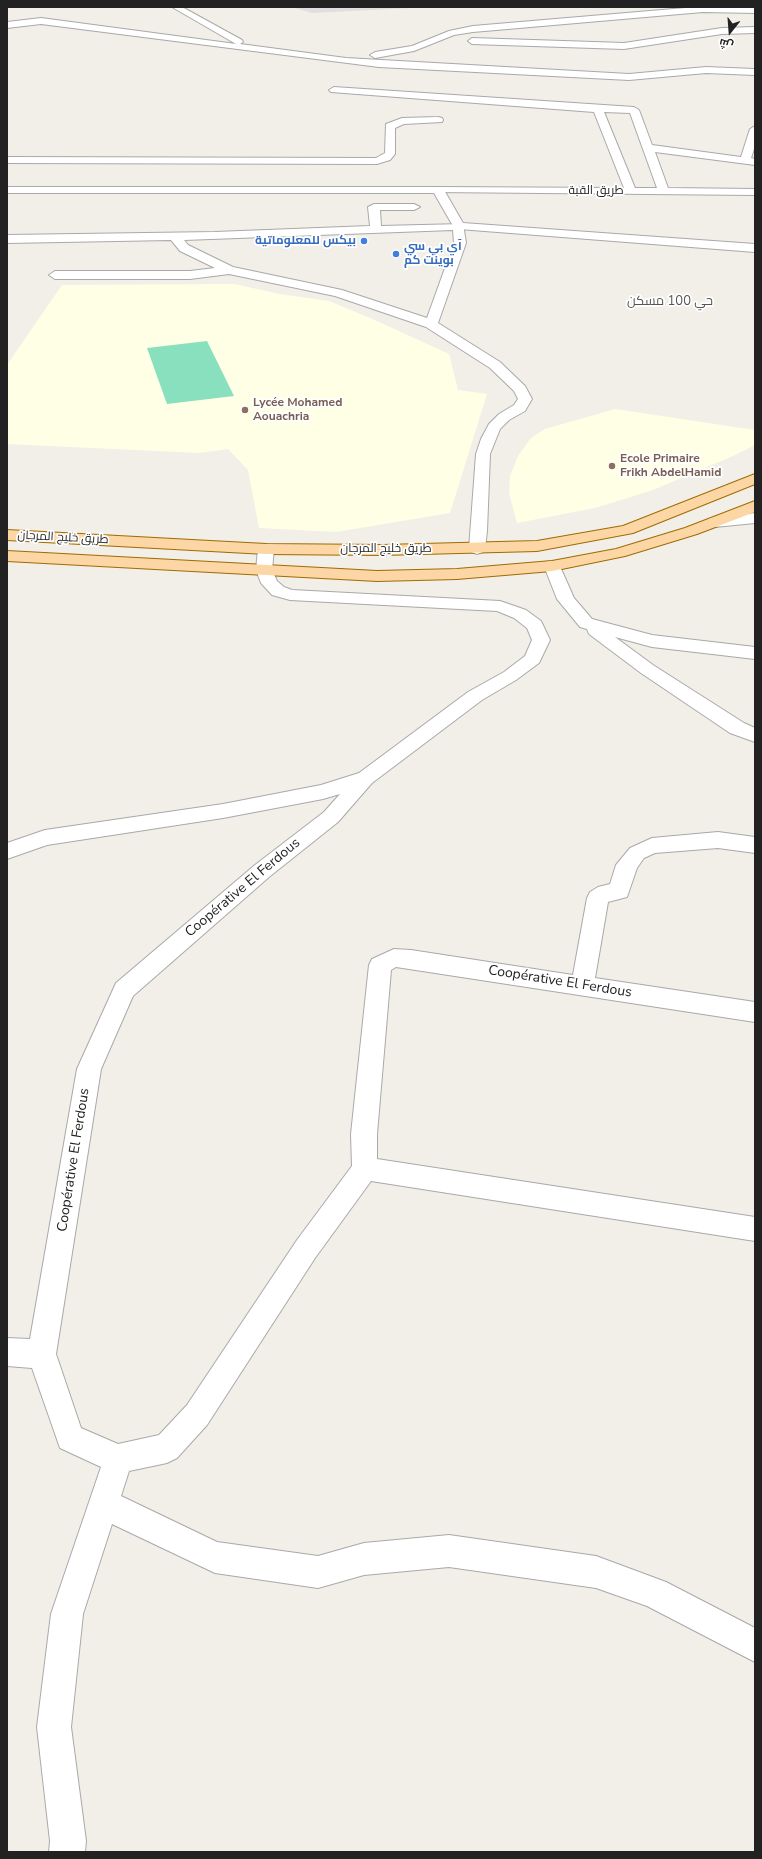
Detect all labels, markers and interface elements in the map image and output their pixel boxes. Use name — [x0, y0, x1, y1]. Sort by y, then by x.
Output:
north arrow — [710, 12, 750, 52]
text: ش — [717, 35, 735, 53]
street label: طريق القبة — [568, 184, 624, 198]
place label: بيكس للمعلوماتية — [255, 234, 356, 248]
marker: بيكس للمعلوماتية — [359, 236, 369, 246]
place label: آي بي سي بوينت كم — [404, 240, 462, 268]
marker: آي بي سي بوينت كم — [391, 249, 401, 259]
district label: حي 100 مسكن — [627, 294, 713, 310]
place label: Lycée Mohamed Aouachria — [253, 396, 342, 424]
marker: Lycée Mohamed Aouachria — [240, 405, 250, 415]
place label: Ecole Primaire Frikh AbdelHamid — [620, 452, 721, 480]
marker: Ecole Primaire Frikh AbdelHamid — [607, 461, 617, 471]
street label: طريق خليج المرجان — [17, 528, 109, 548]
street label: طريق خليج المرجان — [340, 542, 432, 556]
street label: Coopérative El Ferdous — [182, 835, 304, 941]
street label: Coopérative El Ferdous — [487, 962, 633, 1002]
street label: Coopérative El Ferdous — [54, 1087, 94, 1233]

